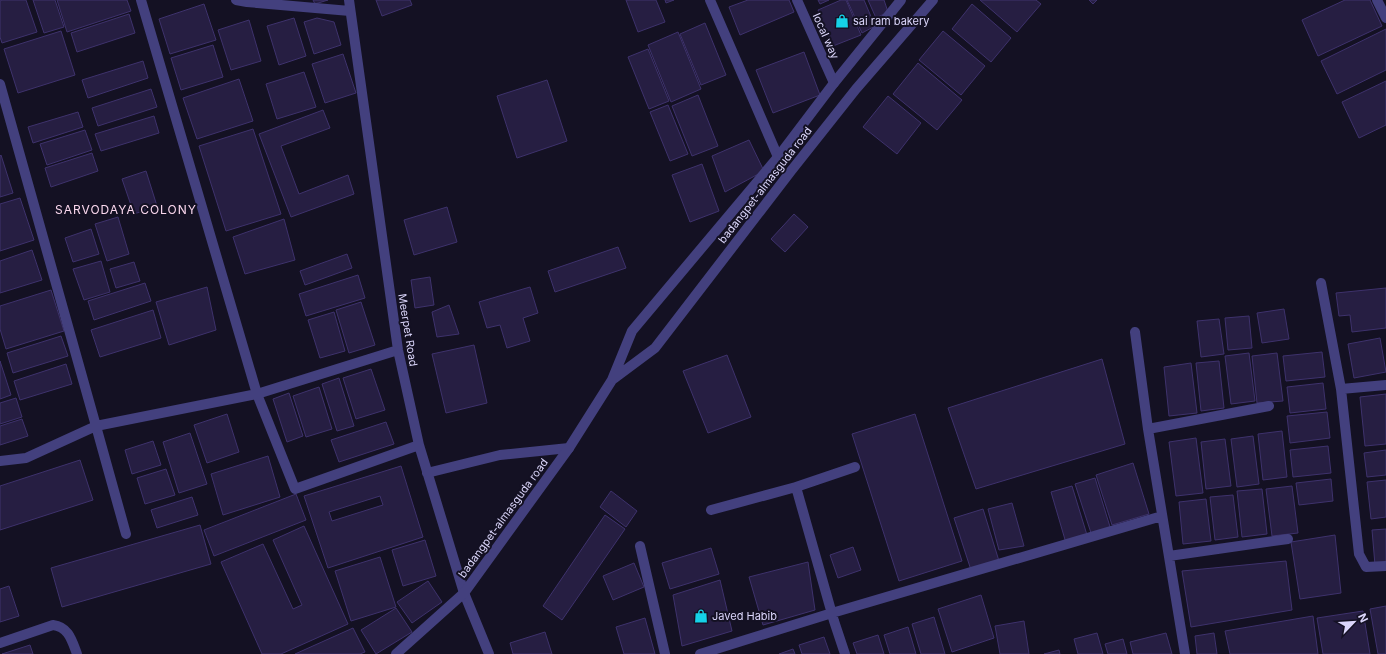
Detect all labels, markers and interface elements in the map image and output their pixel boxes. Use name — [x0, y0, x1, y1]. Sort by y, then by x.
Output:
street label: local way — [810, 11, 842, 61]
shop icon: sai ram bakery — [834, 13, 850, 29]
place label: sai ram bakery — [853, 14, 930, 28]
street label: badangpet-almasguda road — [715, 124, 815, 246]
district label: SARVODAYA COLONY — [55, 202, 197, 217]
street label: Meerpet Road — [395, 293, 421, 367]
street label: badangpet-almasguda road — [455, 456, 551, 580]
north arrow — [1334, 602, 1374, 642]
shop icon: Javed Habib — [693, 608, 709, 624]
place label: Javed Habib — [712, 609, 777, 623]
text: N — [1355, 611, 1371, 625]

